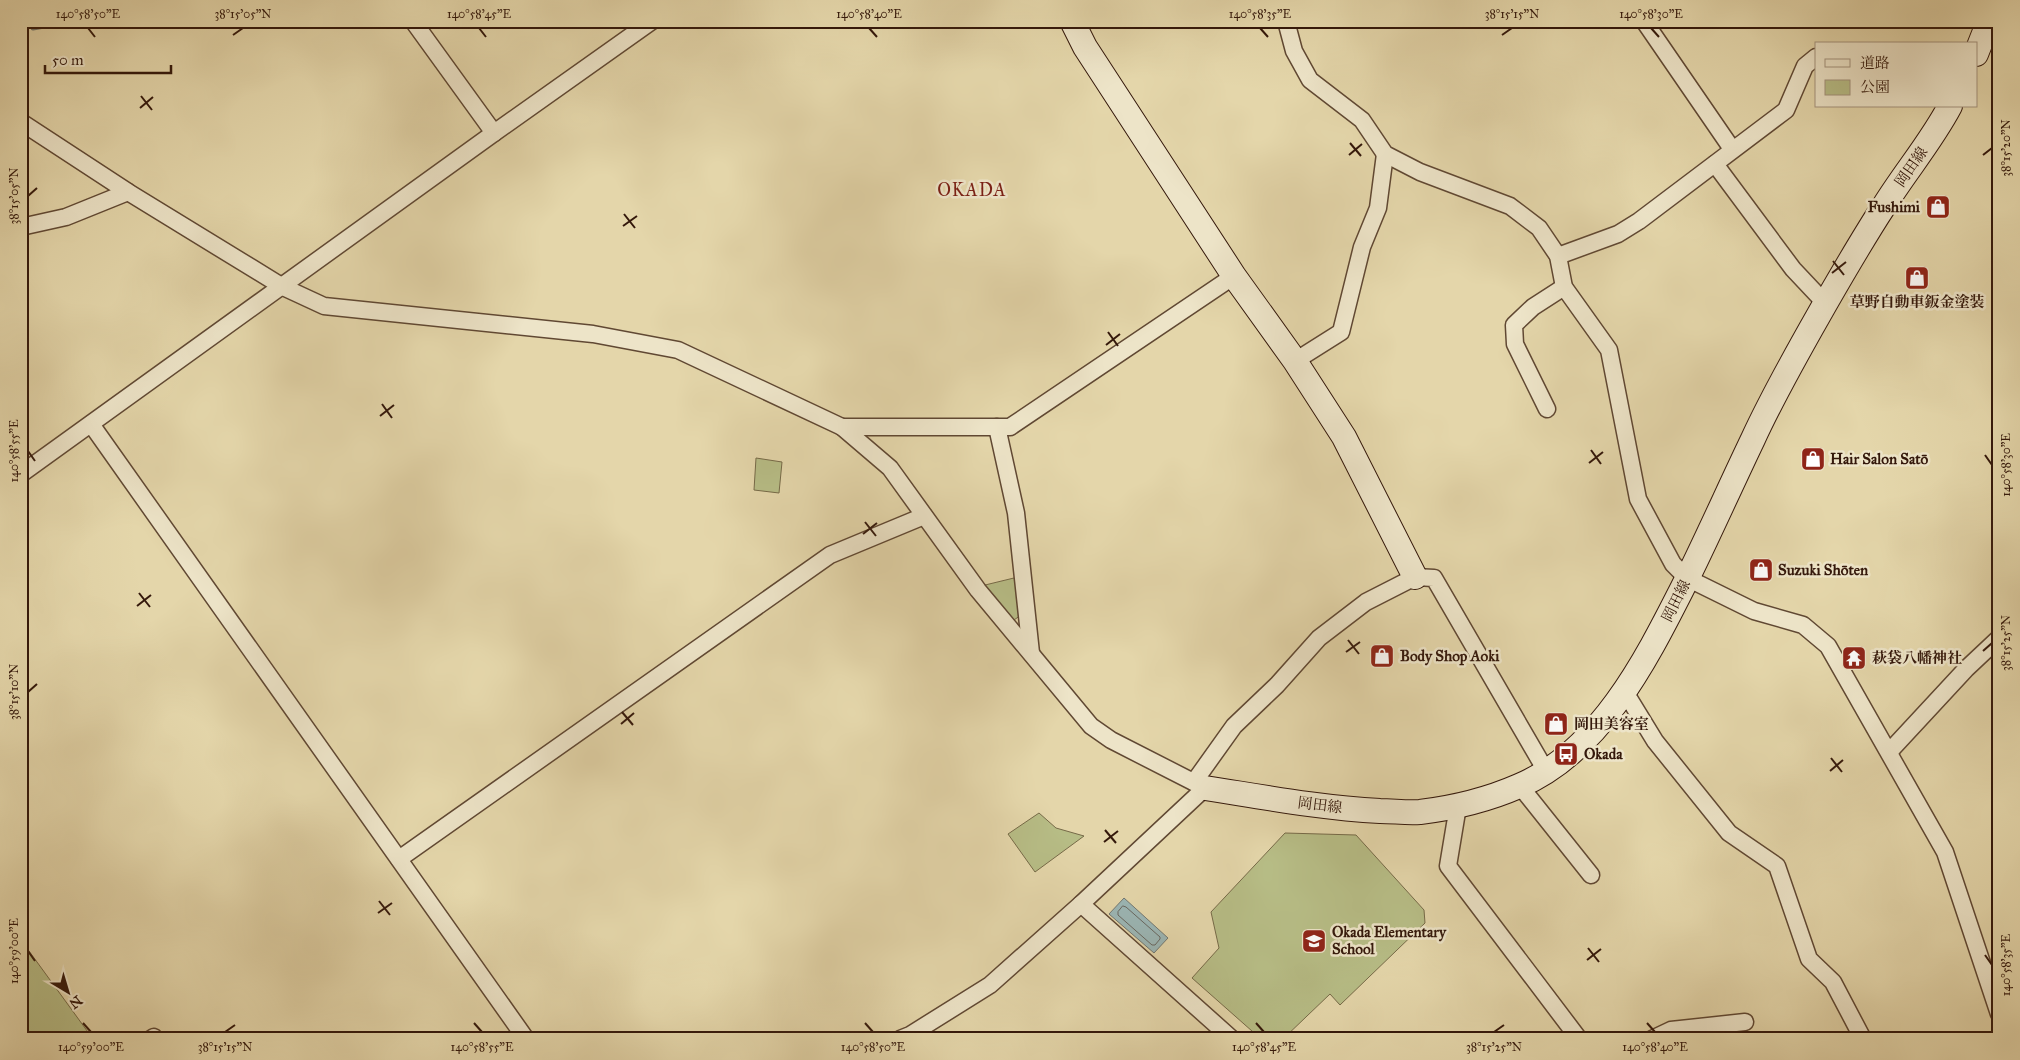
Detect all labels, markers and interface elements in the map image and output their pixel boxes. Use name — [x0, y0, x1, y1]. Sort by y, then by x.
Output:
text: 140°58'50"E — [56, 7, 121, 21]
text: 38°15'05"N — [214, 7, 272, 21]
text: 140°58'45"E — [447, 7, 511, 21]
text: 140°58'40"E — [836, 7, 902, 21]
text: 140°58'35"E — [1229, 7, 1292, 21]
text: 38°15'15"N — [1485, 7, 1539, 21]
text: 140°58'30"E — [1619, 7, 1683, 21]
scale bar — [45, 42, 171, 74]
legend — [1815, 42, 1978, 108]
text: 50 m — [52, 51, 84, 69]
text: 道路 — [1860, 54, 1890, 72]
text: 公園 — [1860, 78, 1890, 96]
text: 38°15'20"N — [1999, 119, 2013, 177]
street label: 岡田線 — [1891, 143, 1931, 191]
text: 38°15'05"N — [7, 167, 21, 225]
district label: OKADA — [937, 179, 1007, 201]
shop icon: Fushimi — [1925, 194, 1951, 220]
place label: Fushimi — [1868, 198, 1921, 216]
shop icon: 草野自動車鈑金塗装 — [1904, 265, 1930, 291]
place label: 草野自動車鈑金塗装 — [1849, 293, 1985, 311]
text: 140°58'55"E — [7, 419, 21, 483]
text: 140°58'30"E — [1999, 433, 2013, 497]
shop icon: Hair Salon Satō — [1800, 446, 1826, 472]
place label: Hair Salon Satō — [1830, 450, 1929, 468]
shop icon: Suzuki Shōten — [1748, 557, 1774, 583]
place label: Suzuki Shōten — [1778, 561, 1869, 579]
street label: 岡田線 — [1658, 577, 1694, 625]
text: 38°15'25"N — [1999, 615, 2013, 671]
shop icon: Body Shop Aoki — [1369, 643, 1395, 669]
temple icon: 萩袋八幡神社 — [1841, 645, 1867, 671]
place label: Body Shop Aoki — [1400, 647, 1500, 666]
place label: 萩袋八幡神社 — [1872, 649, 1962, 667]
text: 38°15'10"N — [7, 664, 21, 720]
shop icon: 岡田美容室 — [1543, 711, 1569, 737]
place label: 岡田美容室 — [1574, 715, 1649, 733]
bus stop icon: Okada — [1553, 741, 1579, 767]
place label: Okada — [1584, 745, 1623, 763]
street label: 岡田線 — [1297, 793, 1343, 817]
text: 140°59'00"E — [7, 918, 21, 984]
place label: Okada Elementary School — [1332, 923, 1447, 958]
school or university icon: Okada Elementary School — [1301, 928, 1327, 954]
text: 140°58'35"E — [1999, 933, 2013, 996]
north arrow — [42, 968, 92, 1018]
text: N — [66, 991, 86, 1012]
text: 140°59'00"E — [58, 1040, 124, 1054]
text: 38°15'15"N — [198, 1040, 252, 1054]
text: 140°58'55"E — [450, 1040, 514, 1054]
text: 140°58'50"E — [841, 1040, 906, 1054]
text: 140°58'45"E — [1232, 1040, 1296, 1054]
text: 38°15'25"N — [1466, 1040, 1522, 1054]
text: 140°58'40"E — [1622, 1040, 1688, 1054]

